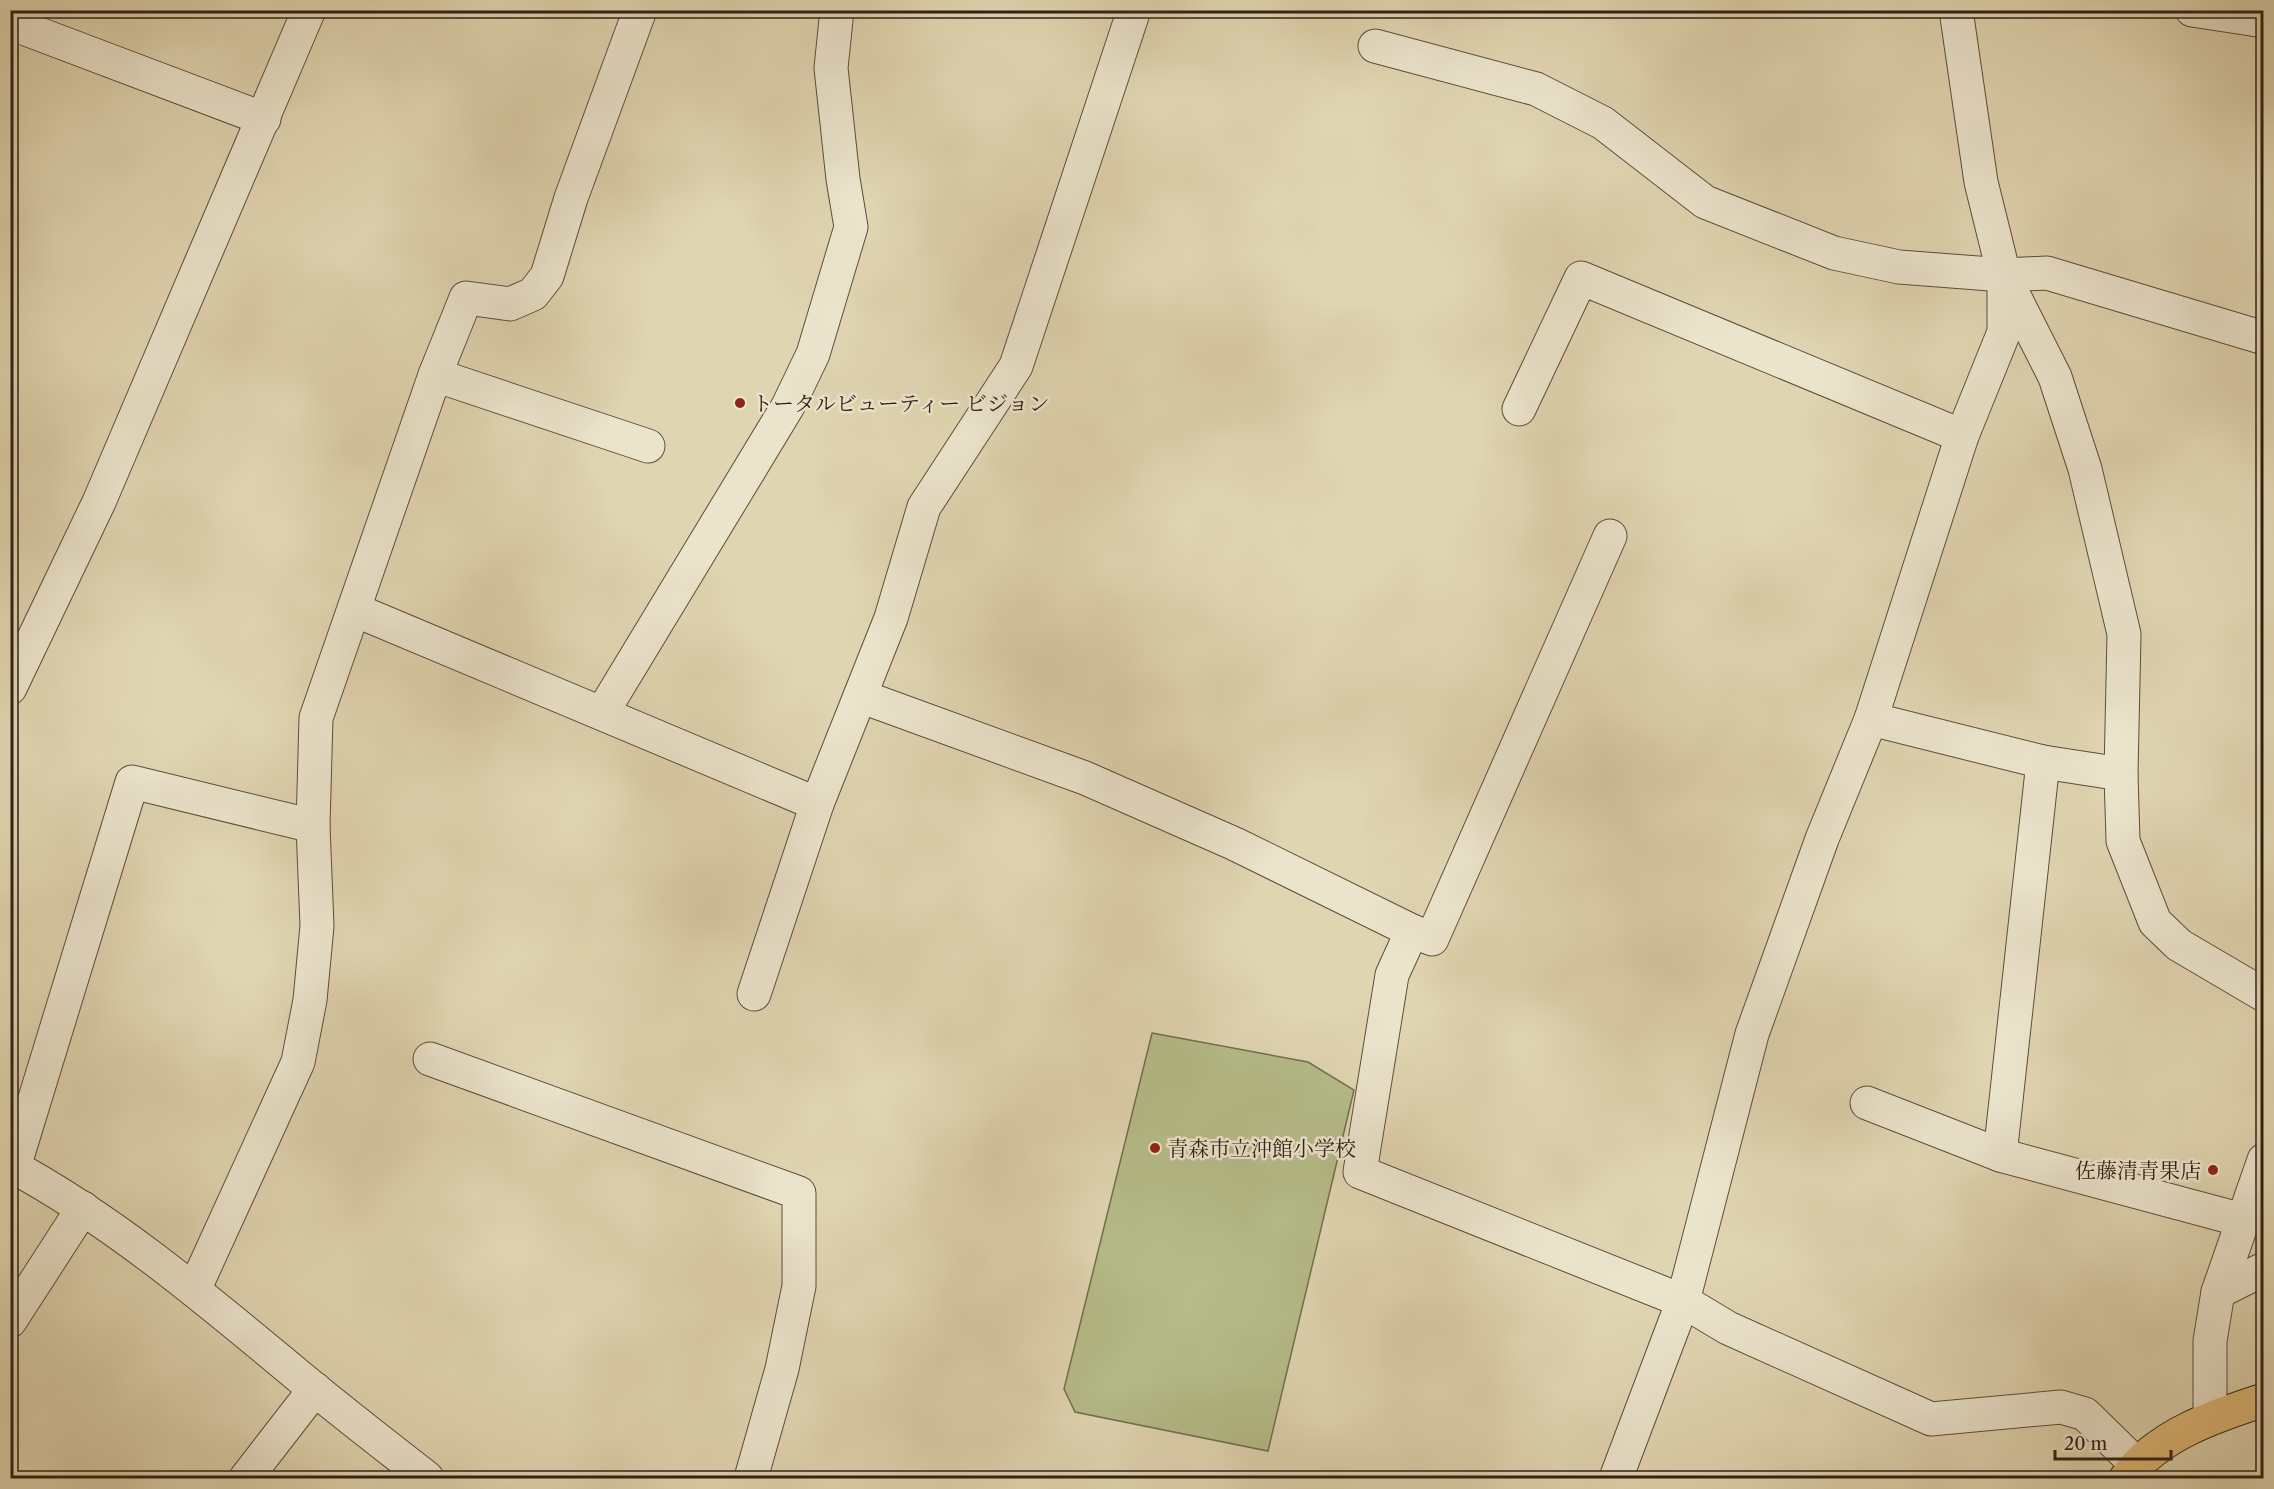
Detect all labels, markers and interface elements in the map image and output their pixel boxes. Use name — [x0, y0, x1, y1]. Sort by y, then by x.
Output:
place label: トータルビューティー ビジョン — [752, 391, 1050, 416]
marker: トータルビューティー ビジョン — [733, 396, 747, 410]
place label: 青森市立沖館小学校 — [1167, 1136, 1356, 1161]
marker: 青森市立沖館小学校 — [1148, 1141, 1162, 1155]
place label: 佐藤清青果店 — [2075, 1158, 2201, 1183]
marker: 佐藤清青果店 — [2206, 1163, 2220, 1177]
scale bar — [2055, 1423, 2170, 1461]
text: 20 m — [2064, 1433, 2108, 1455]

